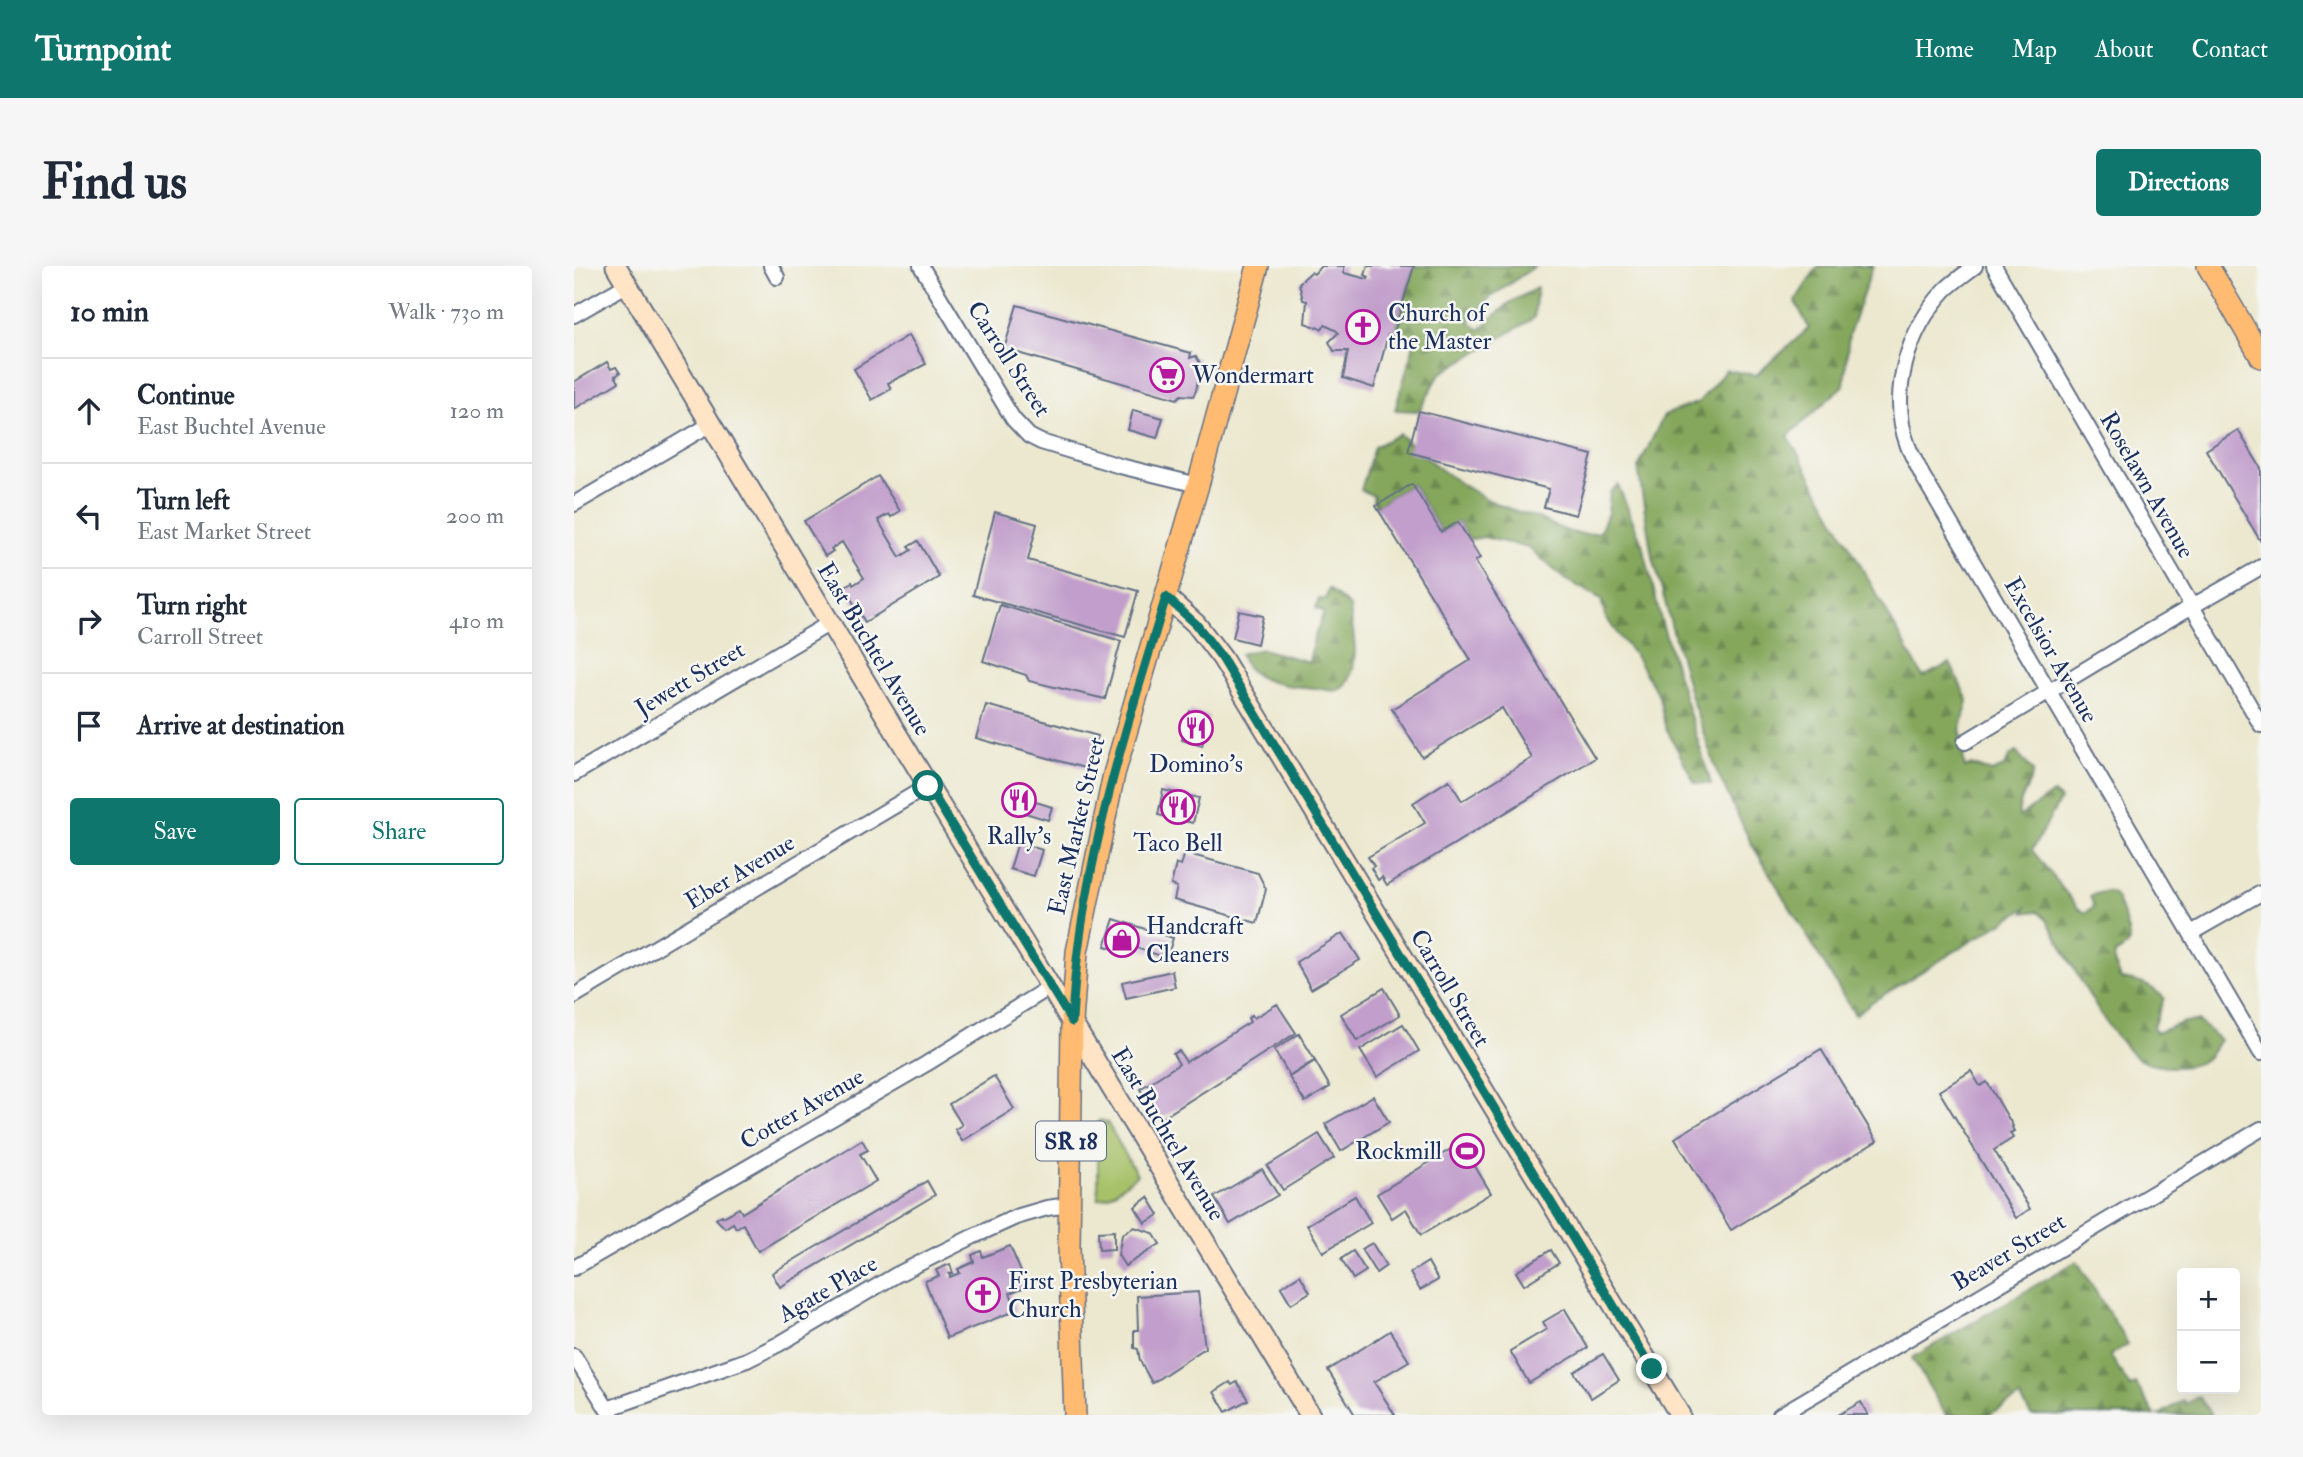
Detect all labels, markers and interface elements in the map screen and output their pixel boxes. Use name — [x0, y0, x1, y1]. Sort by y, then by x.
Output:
text: Turnpoint — [35, 29, 171, 70]
text: Home — [1914, 34, 1974, 65]
text: Map — [2012, 34, 2057, 65]
text: About — [2095, 34, 2154, 65]
text: Contact — [2192, 34, 2268, 65]
button: Directions — [2096, 149, 2261, 216]
text: Find us — [42, 152, 187, 213]
text: 10 min — [70, 293, 149, 330]
street label: Carroll Street — [960, 295, 1058, 423]
text: Walk · 730 m — [388, 297, 504, 326]
place label: Church of the Master — [1388, 298, 1491, 357]
church icon: Church of the Master — [1344, 308, 1382, 346]
supermarket icon: Wondermart — [1148, 356, 1186, 394]
place label: Wondermart — [1191, 360, 1314, 391]
text: Continue — [137, 380, 235, 412]
icon: ahead — [70, 392, 108, 430]
text: 120 m — [450, 396, 504, 425]
street label: Roselawn Avenue — [2093, 406, 2201, 564]
text: East Buchtel Avenue — [137, 412, 326, 441]
text: Turn left — [137, 485, 230, 517]
icon: left — [70, 497, 108, 535]
text: 200 m — [446, 501, 504, 530]
text: East Market Street — [137, 517, 311, 546]
street label: East Buchtel Avenue — [810, 557, 938, 741]
street label: Excelsior Avenue — [1997, 572, 2105, 728]
text: Turn right — [137, 590, 247, 622]
icon: right — [70, 602, 108, 640]
text: 410 m — [449, 606, 504, 635]
text: Carroll Street — [137, 622, 263, 651]
street label: Jewett Street — [629, 634, 751, 724]
icon: arrive — [70, 707, 108, 745]
restaurant icon: Domino's — [1177, 709, 1215, 747]
text: Arrive at destination — [137, 710, 345, 742]
street label: East Market Street — [1041, 734, 1113, 918]
place label: Domino's — [1149, 749, 1243, 780]
route start — [912, 770, 943, 801]
restaurant icon: Rally's — [1000, 781, 1038, 819]
restaurant icon: Taco Bell — [1159, 788, 1197, 826]
button: Save — [70, 798, 280, 865]
button: Share — [294, 798, 504, 865]
place label: Rally's — [987, 821, 1051, 852]
street label: Eber Avenue — [679, 827, 801, 917]
place label: Taco Bell — [1133, 828, 1223, 859]
place label: Handcraft Cleaners — [1146, 911, 1244, 970]
shop icon: Handcraft Cleaners — [1103, 921, 1141, 959]
street label: Carroll Street — [1403, 924, 1497, 1053]
street label: East Buchtel Avenue — [1104, 1042, 1232, 1226]
street label: Cotter Avenue — [734, 1061, 870, 1157]
road number: SR 18 — [1036, 1122, 1106, 1160]
sports icon: Rockmill — [1448, 1132, 1486, 1170]
place label: Rockmill — [1355, 1136, 1442, 1167]
street label: Beaver Street — [1946, 1206, 2072, 1298]
street label: Agate Place — [772, 1248, 883, 1330]
place label: First Presbyterian Church — [1008, 1266, 1178, 1325]
map controls — [2177, 1268, 2240, 1394]
button: + — [2177, 1268, 2240, 1331]
church icon: First Presbyterian Church — [964, 1276, 1002, 1314]
button: − — [2177, 1331, 2240, 1394]
route end — [1636, 1353, 1667, 1384]

